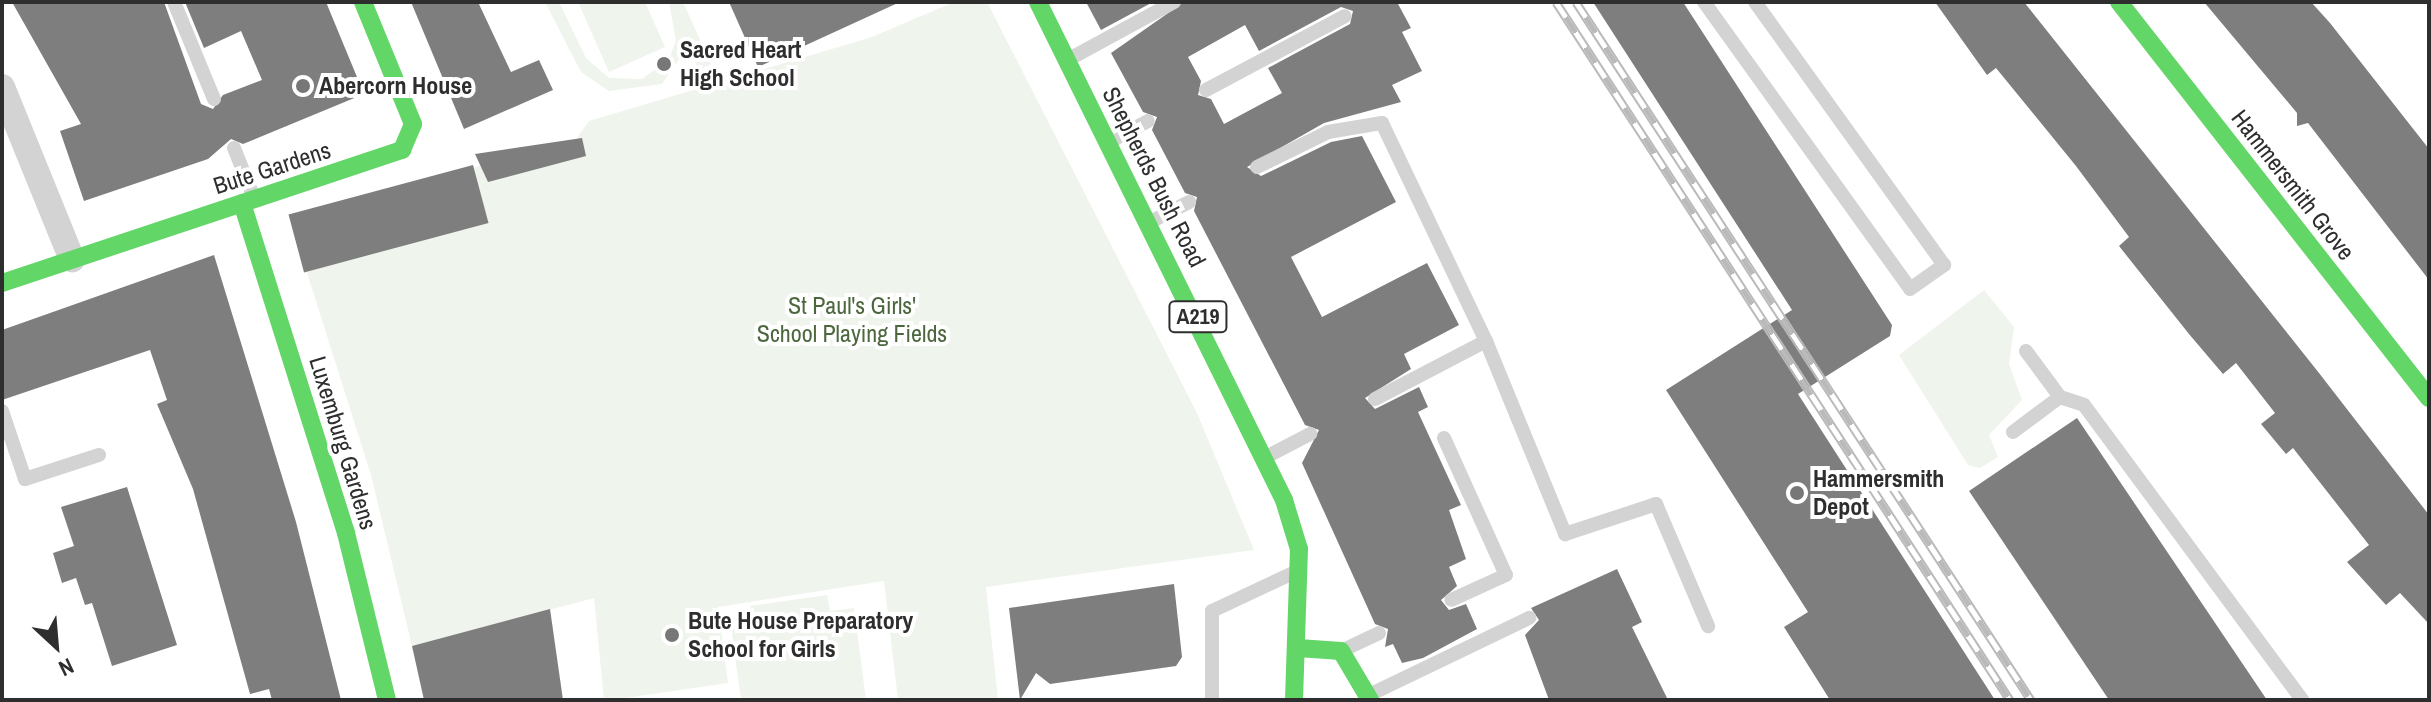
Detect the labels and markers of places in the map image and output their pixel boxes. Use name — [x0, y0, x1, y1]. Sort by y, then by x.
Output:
place label: Sacred Heart High School — [680, 36, 801, 92]
marker: Sacred Heart High School — [655, 55, 673, 73]
place label: Abercorn House — [319, 72, 472, 100]
marker: Abercorn House — [294, 77, 312, 95]
place label: Hammersmith Depot — [1813, 465, 1944, 521]
marker: Hammersmith Depot — [1788, 484, 1806, 502]
place label: Bute House Preparatory School for Girls — [688, 607, 913, 663]
marker: Bute House Preparatory School for Girls — [663, 626, 681, 644]

